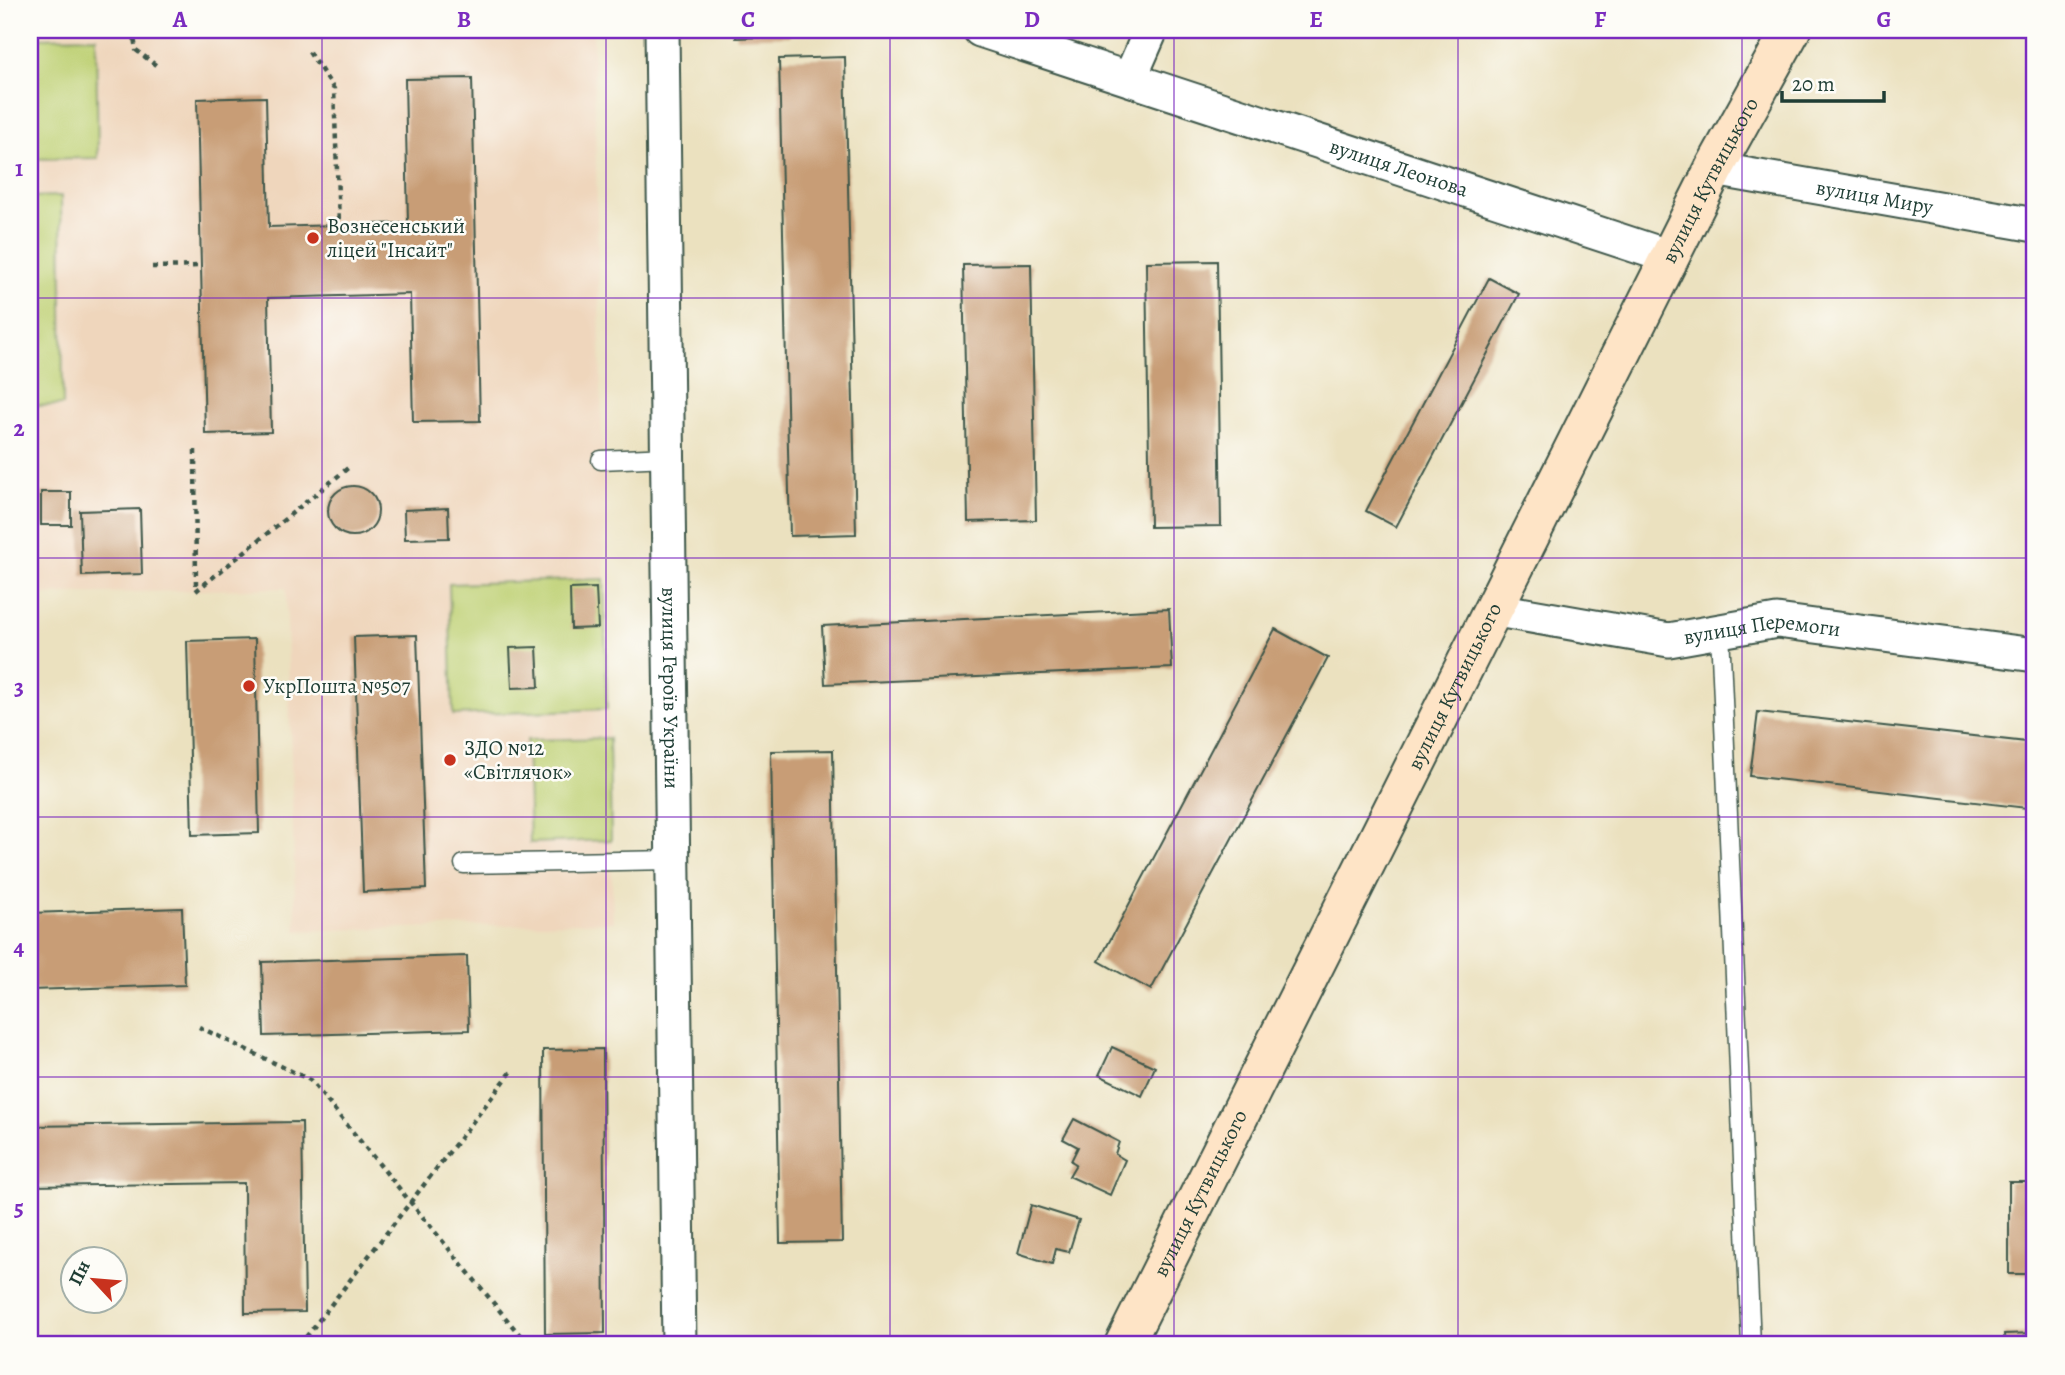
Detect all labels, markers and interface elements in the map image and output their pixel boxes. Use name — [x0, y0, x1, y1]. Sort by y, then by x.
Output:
text: A — [172, 4, 188, 35]
text: B — [457, 4, 471, 35]
text: C — [741, 4, 755, 35]
text: D — [1024, 4, 1040, 35]
text: E — [1309, 4, 1323, 35]
text: F — [1594, 4, 1607, 35]
text: G — [1876, 4, 1892, 35]
scale bar — [1782, 60, 1883, 104]
text: 20 m — [1792, 70, 1835, 98]
street label: вулиця Кутвицького — [1655, 92, 1765, 268]
street label: вулиця Леонова — [1326, 132, 1472, 204]
text: 1 — [15, 153, 23, 184]
street label: вулиця Миру — [1814, 173, 1936, 221]
place label: Вознесенський ліцей "Інсайт" — [327, 212, 465, 264]
marker: Вознесенський ліцей "Інсайт" — [305, 230, 321, 246]
text: 2 — [13, 413, 25, 444]
street label: вулиця Героїв України — [655, 587, 686, 789]
street label: вулиця Кутвицького — [1401, 598, 1508, 775]
street label: вулиця Перемоги — [1681, 607, 1842, 651]
text: 3 — [14, 672, 24, 703]
place label: УкрПошта №507 — [263, 672, 410, 700]
marker: УкрПошта №507 — [241, 678, 257, 694]
place label: ЗДО №12 «Світлячок» — [464, 734, 572, 786]
marker: ЗДО №12 «Світлячок» — [442, 752, 458, 768]
text: 4 — [14, 932, 25, 963]
street label: вулиця Кутвицького — [1147, 1105, 1254, 1281]
text: 5 — [14, 1192, 24, 1223]
north arrow — [60, 1246, 130, 1316]
text: Пн — [62, 1256, 97, 1290]

